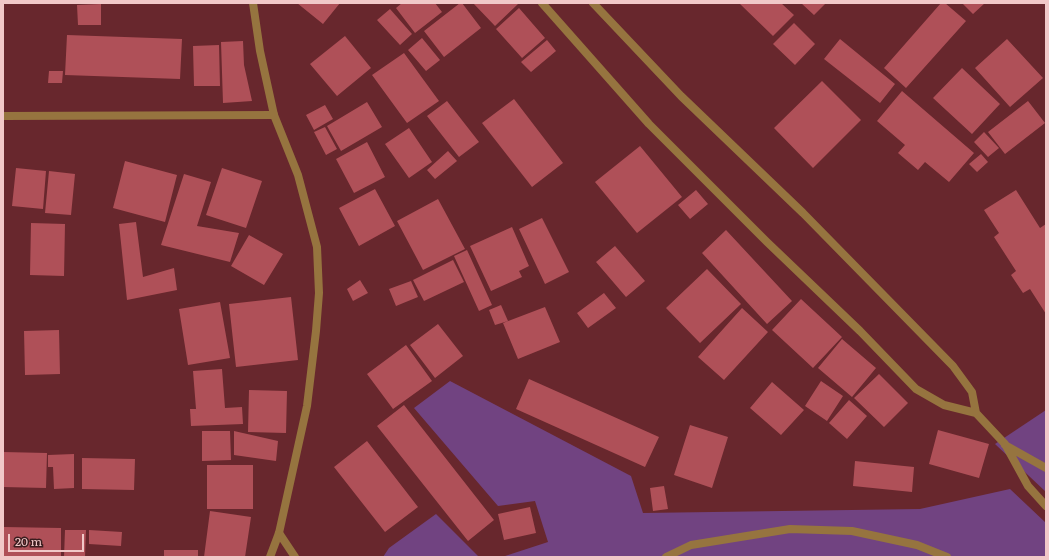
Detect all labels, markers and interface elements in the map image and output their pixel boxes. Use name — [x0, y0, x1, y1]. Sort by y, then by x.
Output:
scale bar — [10, 526, 86, 552]
text: 20 m — [15, 532, 42, 550]

